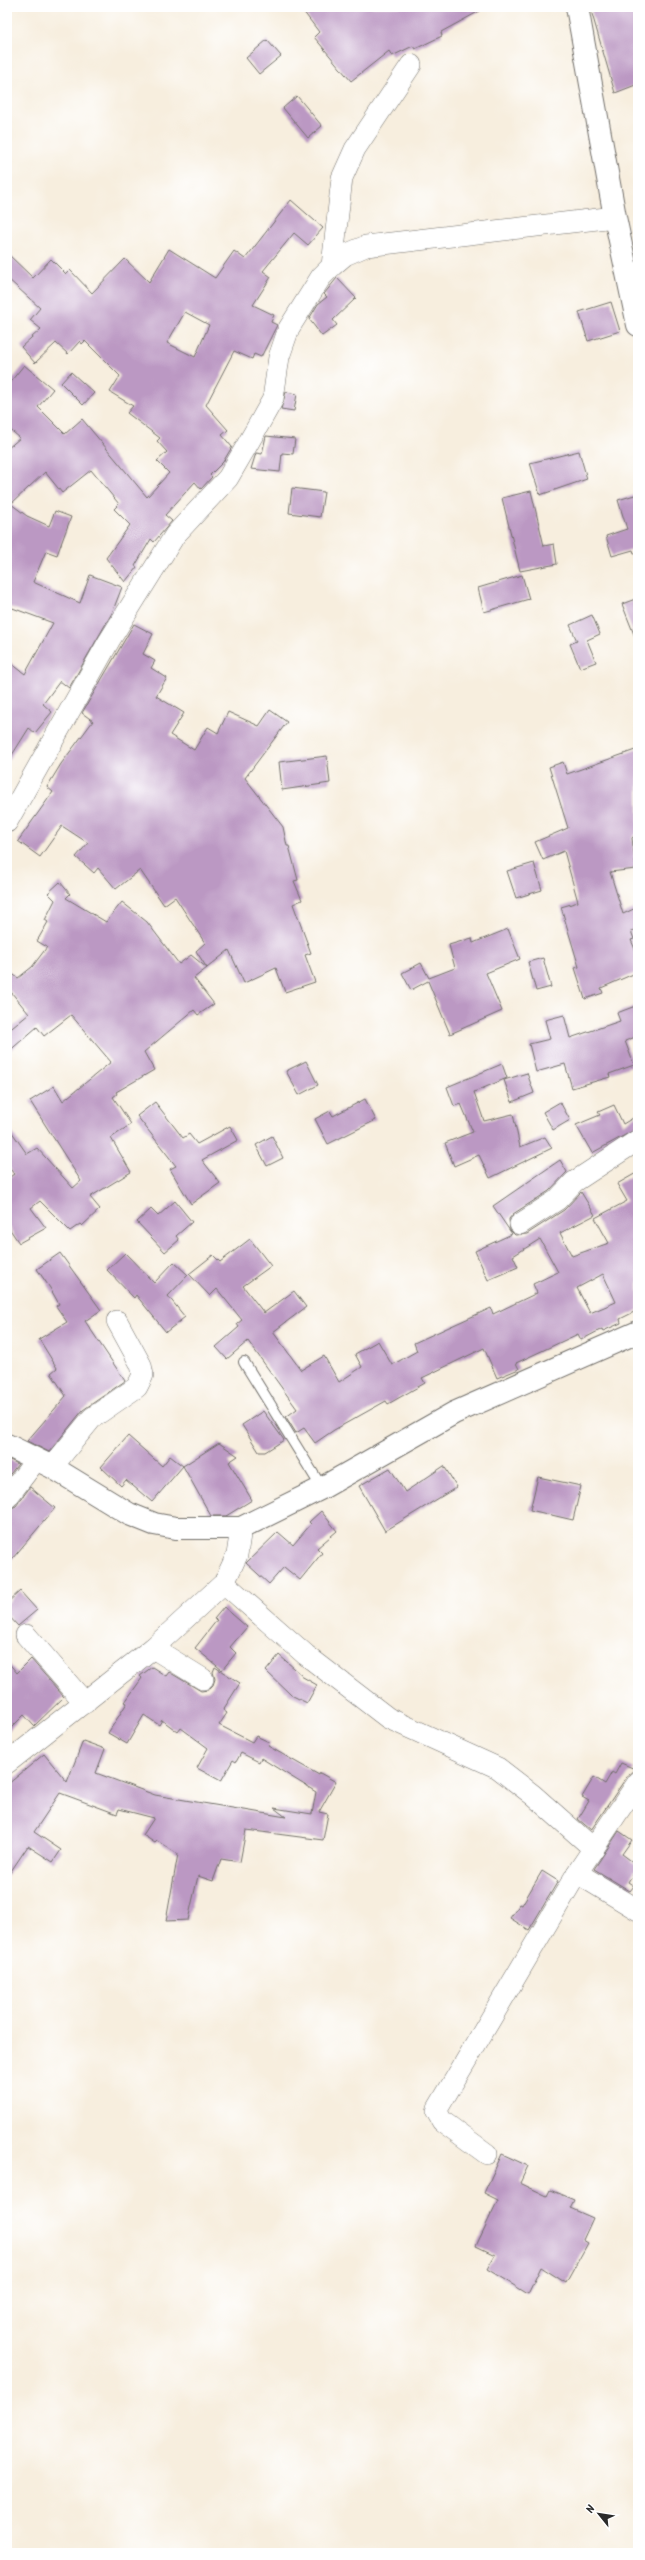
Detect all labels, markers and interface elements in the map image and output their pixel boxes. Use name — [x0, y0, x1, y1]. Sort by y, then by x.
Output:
north arrow — [579, 2494, 619, 2534]
text: N — [582, 2502, 601, 2517]

